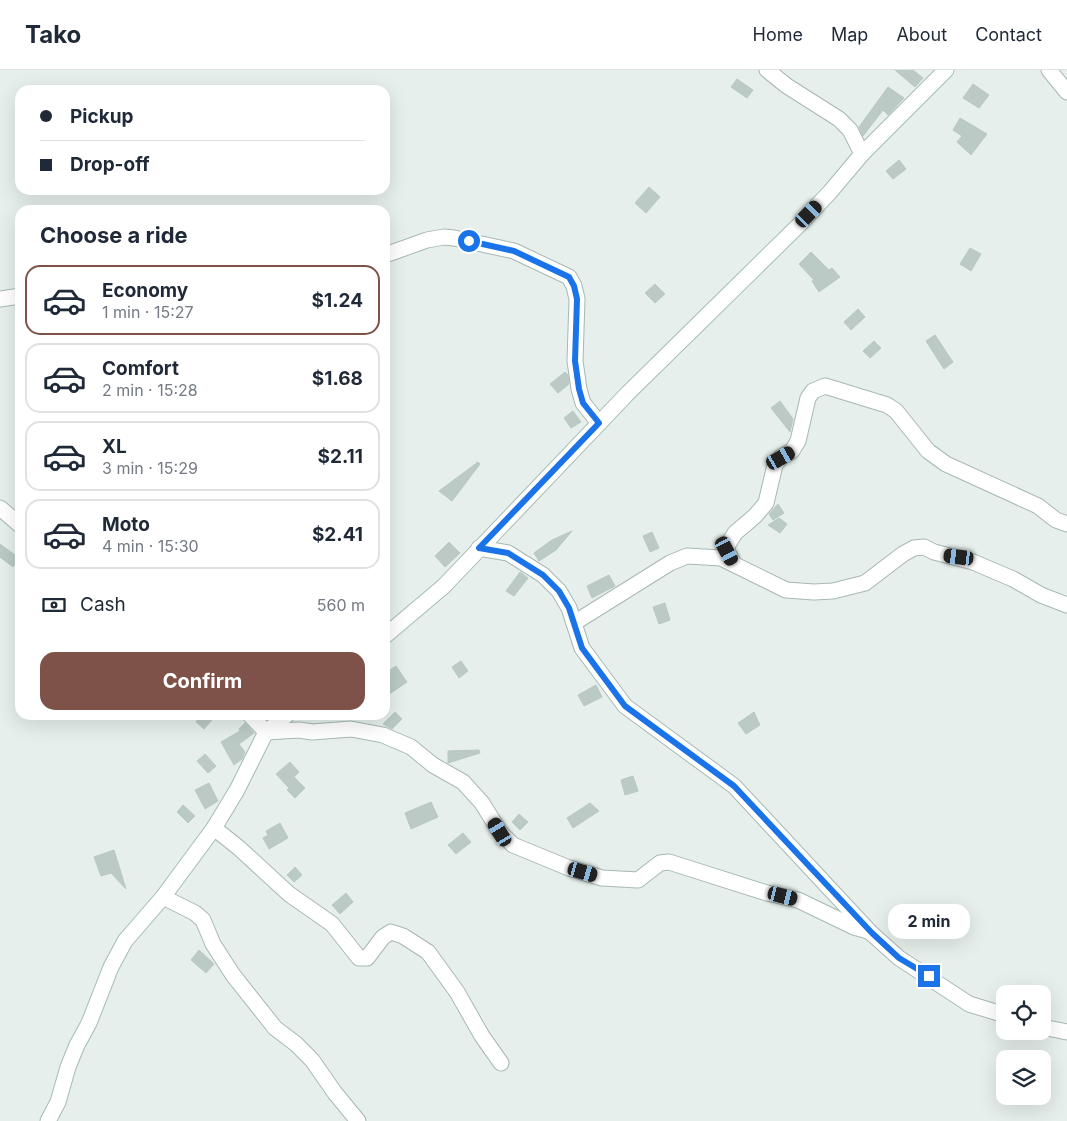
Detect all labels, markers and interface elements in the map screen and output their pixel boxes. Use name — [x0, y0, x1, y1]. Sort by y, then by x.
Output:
text: Tako — [25, 20, 81, 49]
text: Home — [753, 24, 803, 45]
text: Map — [831, 24, 868, 45]
text: About — [896, 24, 947, 45]
text: Contact — [975, 24, 1042, 45]
text: Pickup — [70, 105, 133, 128]
text: Drop-off — [70, 153, 150, 176]
car — [793, 198, 824, 230]
text: Choose a ride — [40, 222, 188, 248]
route start — [458, 230, 480, 252]
icon: car — [42, 278, 87, 323]
text: Economy — [102, 279, 188, 302]
text: $1.24 — [312, 289, 363, 312]
text: 1 min · 15:27 — [102, 302, 194, 322]
icon: car — [42, 356, 87, 401]
text: Comfort — [102, 357, 179, 380]
text: $1.68 — [312, 367, 363, 390]
text: 2 min · 15:28 — [102, 380, 198, 400]
icon: car — [42, 434, 87, 479]
text: XL — [102, 435, 127, 458]
car — [764, 444, 797, 472]
text: $2.11 — [318, 445, 363, 468]
text: 3 min · 15:29 — [102, 458, 198, 478]
icon: car — [42, 512, 87, 557]
text: Moto — [102, 513, 150, 536]
text: $2.41 — [312, 523, 363, 546]
car — [713, 534, 740, 568]
text: 4 min · 15:30 — [102, 536, 199, 556]
car — [943, 548, 974, 566]
icon: cash — [40, 591, 68, 619]
text: Cash — [80, 593, 126, 616]
text: 560 m — [317, 595, 365, 615]
button: Confirm — [40, 652, 365, 710]
car — [485, 815, 514, 849]
car — [566, 861, 599, 883]
car — [766, 885, 799, 907]
callout: 2 min — [888, 904, 970, 938]
text: 2 min — [908, 911, 950, 931]
route end — [918, 965, 940, 987]
map controls — [996, 985, 1051, 1105]
button: locate — [996, 985, 1051, 1040]
button: layers — [996, 1050, 1051, 1105]

